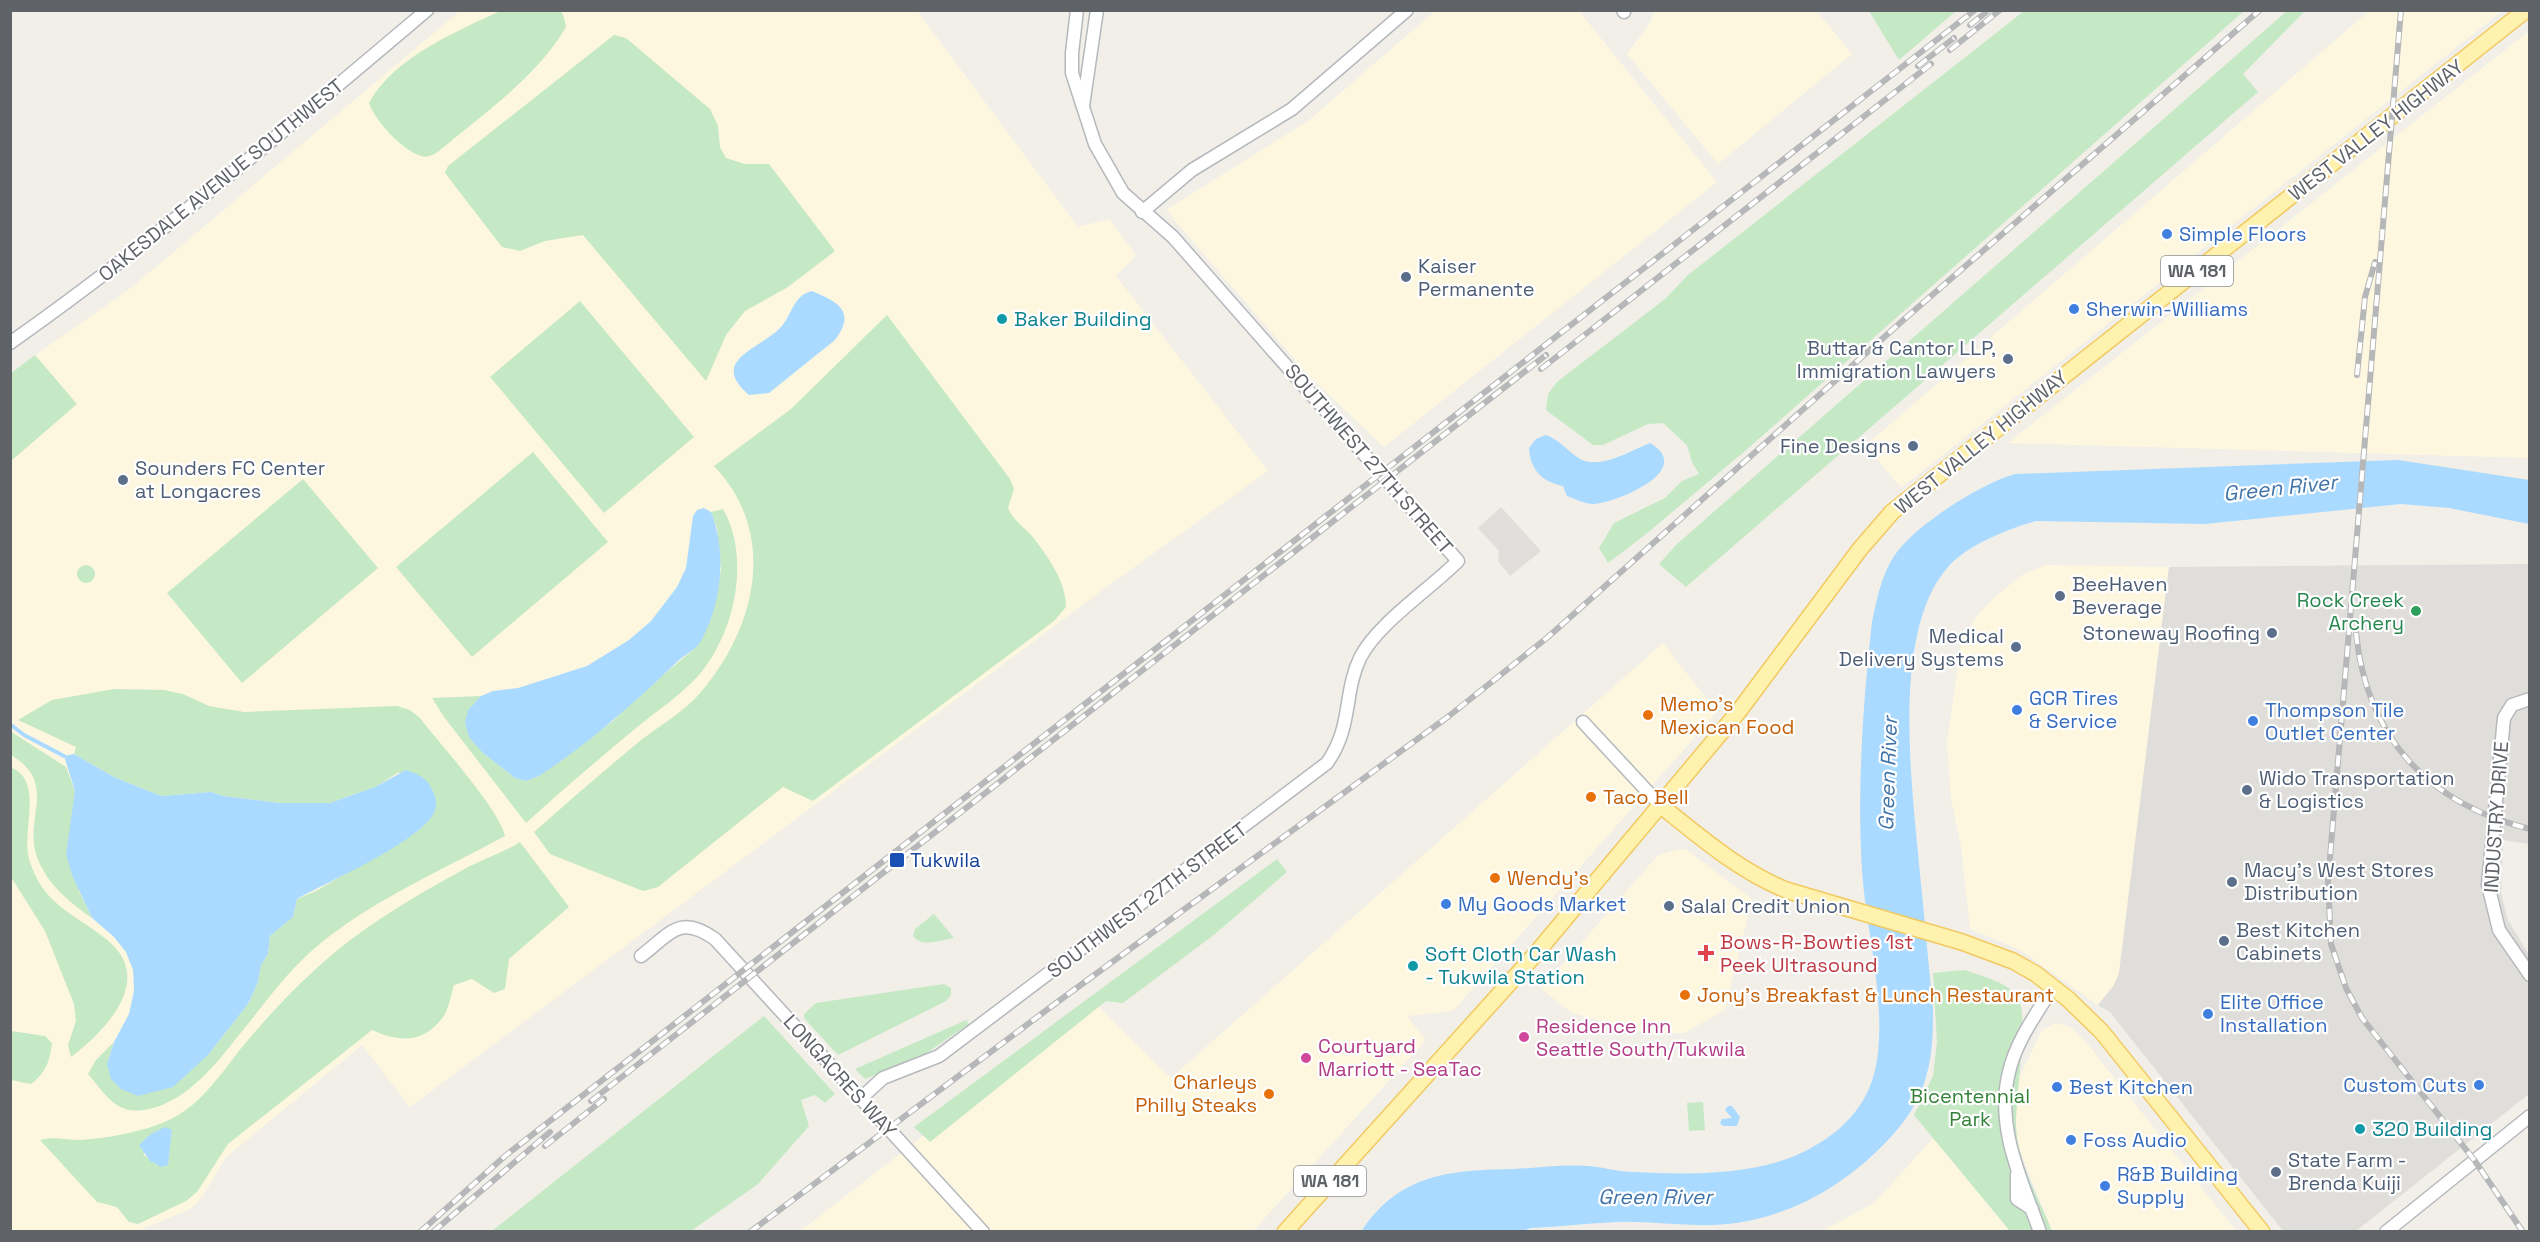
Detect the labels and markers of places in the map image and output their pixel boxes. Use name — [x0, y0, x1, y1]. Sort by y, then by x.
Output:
place label: Simple Floors — [2179, 221, 2306, 247]
marker: Simple Floors — [2160, 227, 2174, 241]
place label: Kaiser Permanente — [1418, 253, 1535, 302]
marker: Kaiser Permanente — [1399, 270, 1413, 284]
place label: Sherwin-Williams — [2086, 296, 2248, 322]
marker: Sherwin-Williams — [2067, 302, 2081, 316]
place label: Baker Building — [1014, 306, 1152, 332]
marker: Baker Building — [995, 312, 1009, 326]
place label: Buttar & Cantor LLP, Immigration Lawyers — [1797, 335, 1996, 384]
marker: Buttar & Cantor LLP, Immigration Lawyers — [2001, 352, 2015, 366]
place label: Fine Designs — [1780, 433, 1901, 459]
marker: Fine Designs — [1906, 439, 1920, 453]
place label: Sounders FC Center at Longacres — [135, 455, 325, 504]
marker: Sounders FC Center at Longacres — [116, 473, 130, 487]
place label: BeeHaven Beverage — [2072, 571, 2167, 620]
place label: Rock Creek Archery — [2297, 587, 2404, 636]
marker: BeeHaven Beverage — [2053, 589, 2067, 603]
marker: Rock Creek Archery — [2409, 604, 2423, 618]
place label: Stoneway Roofing — [2083, 620, 2260, 646]
place label: Medical Delivery Systems — [1839, 623, 2004, 672]
marker: Stoneway Roofing — [2265, 626, 2279, 640]
marker: Medical Delivery Systems — [2009, 640, 2023, 654]
place label: GCR Tires & Service — [2029, 685, 2118, 734]
place label: Memo's Mexican Food — [1660, 691, 1794, 740]
place label: Thompson Tile Outlet Center — [2265, 697, 2404, 746]
marker: GCR Tires & Service — [2010, 703, 2024, 717]
marker: Memo's Mexican Food — [1641, 708, 1655, 722]
marker: Thompson Tile Outlet Center — [2246, 714, 2260, 728]
place label: Wido Transportation & Logistics — [2259, 765, 2455, 814]
marker: Wido Transportation & Logistics — [2240, 783, 2254, 797]
place label: Taco Bell — [1603, 784, 1689, 810]
marker: Taco Bell — [1584, 790, 1598, 804]
place label: Tukwila — [910, 847, 981, 873]
marker: Tukwila — [888, 851, 906, 869]
place label: Macy's West Stores Distribution — [2244, 857, 2434, 906]
place label: Wendy's — [1507, 865, 1589, 891]
marker: Wendy's — [1488, 871, 1502, 885]
marker: Macy's West Stores Distribution — [2225, 875, 2239, 889]
place label: My Goods Market — [1458, 891, 1626, 917]
place label: Salal Credit Union — [1681, 893, 1850, 919]
marker: My Goods Market — [1439, 897, 1453, 911]
marker: Salal Credit Union — [1662, 899, 1676, 913]
place label: Best Kitchen Cabinets — [2236, 917, 2360, 966]
place label: Bows-R-Bowties 1st Peek Ultrasound — [1720, 929, 1914, 978]
marker: Best Kitchen Cabinets — [2217, 934, 2231, 948]
place label: Soft Cloth Car Wash - Tukwila Station — [1425, 941, 1617, 990]
marker: Bows-R-Bowties 1st Peek Ultrasound — [1697, 944, 1715, 962]
marker: Soft Cloth Car Wash - Tukwila Station — [1406, 959, 1420, 973]
place label: Jony's Breakfast & Lunch Restaurant — [1697, 982, 2054, 1008]
marker: Jony's Breakfast & Lunch Restaurant — [1678, 988, 1692, 1002]
place label: Elite Office Installation — [2220, 989, 2327, 1038]
marker: Elite Office Installation — [2201, 1007, 2215, 1021]
place label: Residence Inn Seattle South/Tukwila — [1536, 1013, 1746, 1062]
marker: Residence Inn Seattle South/Tukwila — [1517, 1030, 1531, 1044]
place label: Courtyard Marriott - SeaTac — [1318, 1033, 1482, 1082]
marker: Courtyard Marriott - SeaTac — [1299, 1051, 1313, 1065]
place label: Charleys Philly Steaks — [1135, 1069, 1257, 1118]
place label: Custom Cuts — [2343, 1072, 2467, 1098]
place label: Best Kitchen — [2069, 1074, 2193, 1100]
marker: Custom Cuts — [2472, 1078, 2486, 1092]
marker: Best Kitchen — [2050, 1080, 2064, 1094]
marker: Charleys Philly Steaks — [1262, 1087, 1276, 1101]
place label: 320 Building — [2372, 1116, 2492, 1142]
marker: 320 Building — [2353, 1122, 2367, 1136]
place label: Foss Audio — [2083, 1127, 2187, 1153]
marker: Foss Audio — [2064, 1133, 2078, 1147]
place label: State Farm - Brenda Kuiji — [2288, 1147, 2407, 1196]
place label: R&B Building Supply — [2117, 1161, 2238, 1210]
marker: State Farm - Brenda Kuiji — [2269, 1165, 2283, 1179]
marker: R&B Building Supply — [2098, 1179, 2112, 1193]

